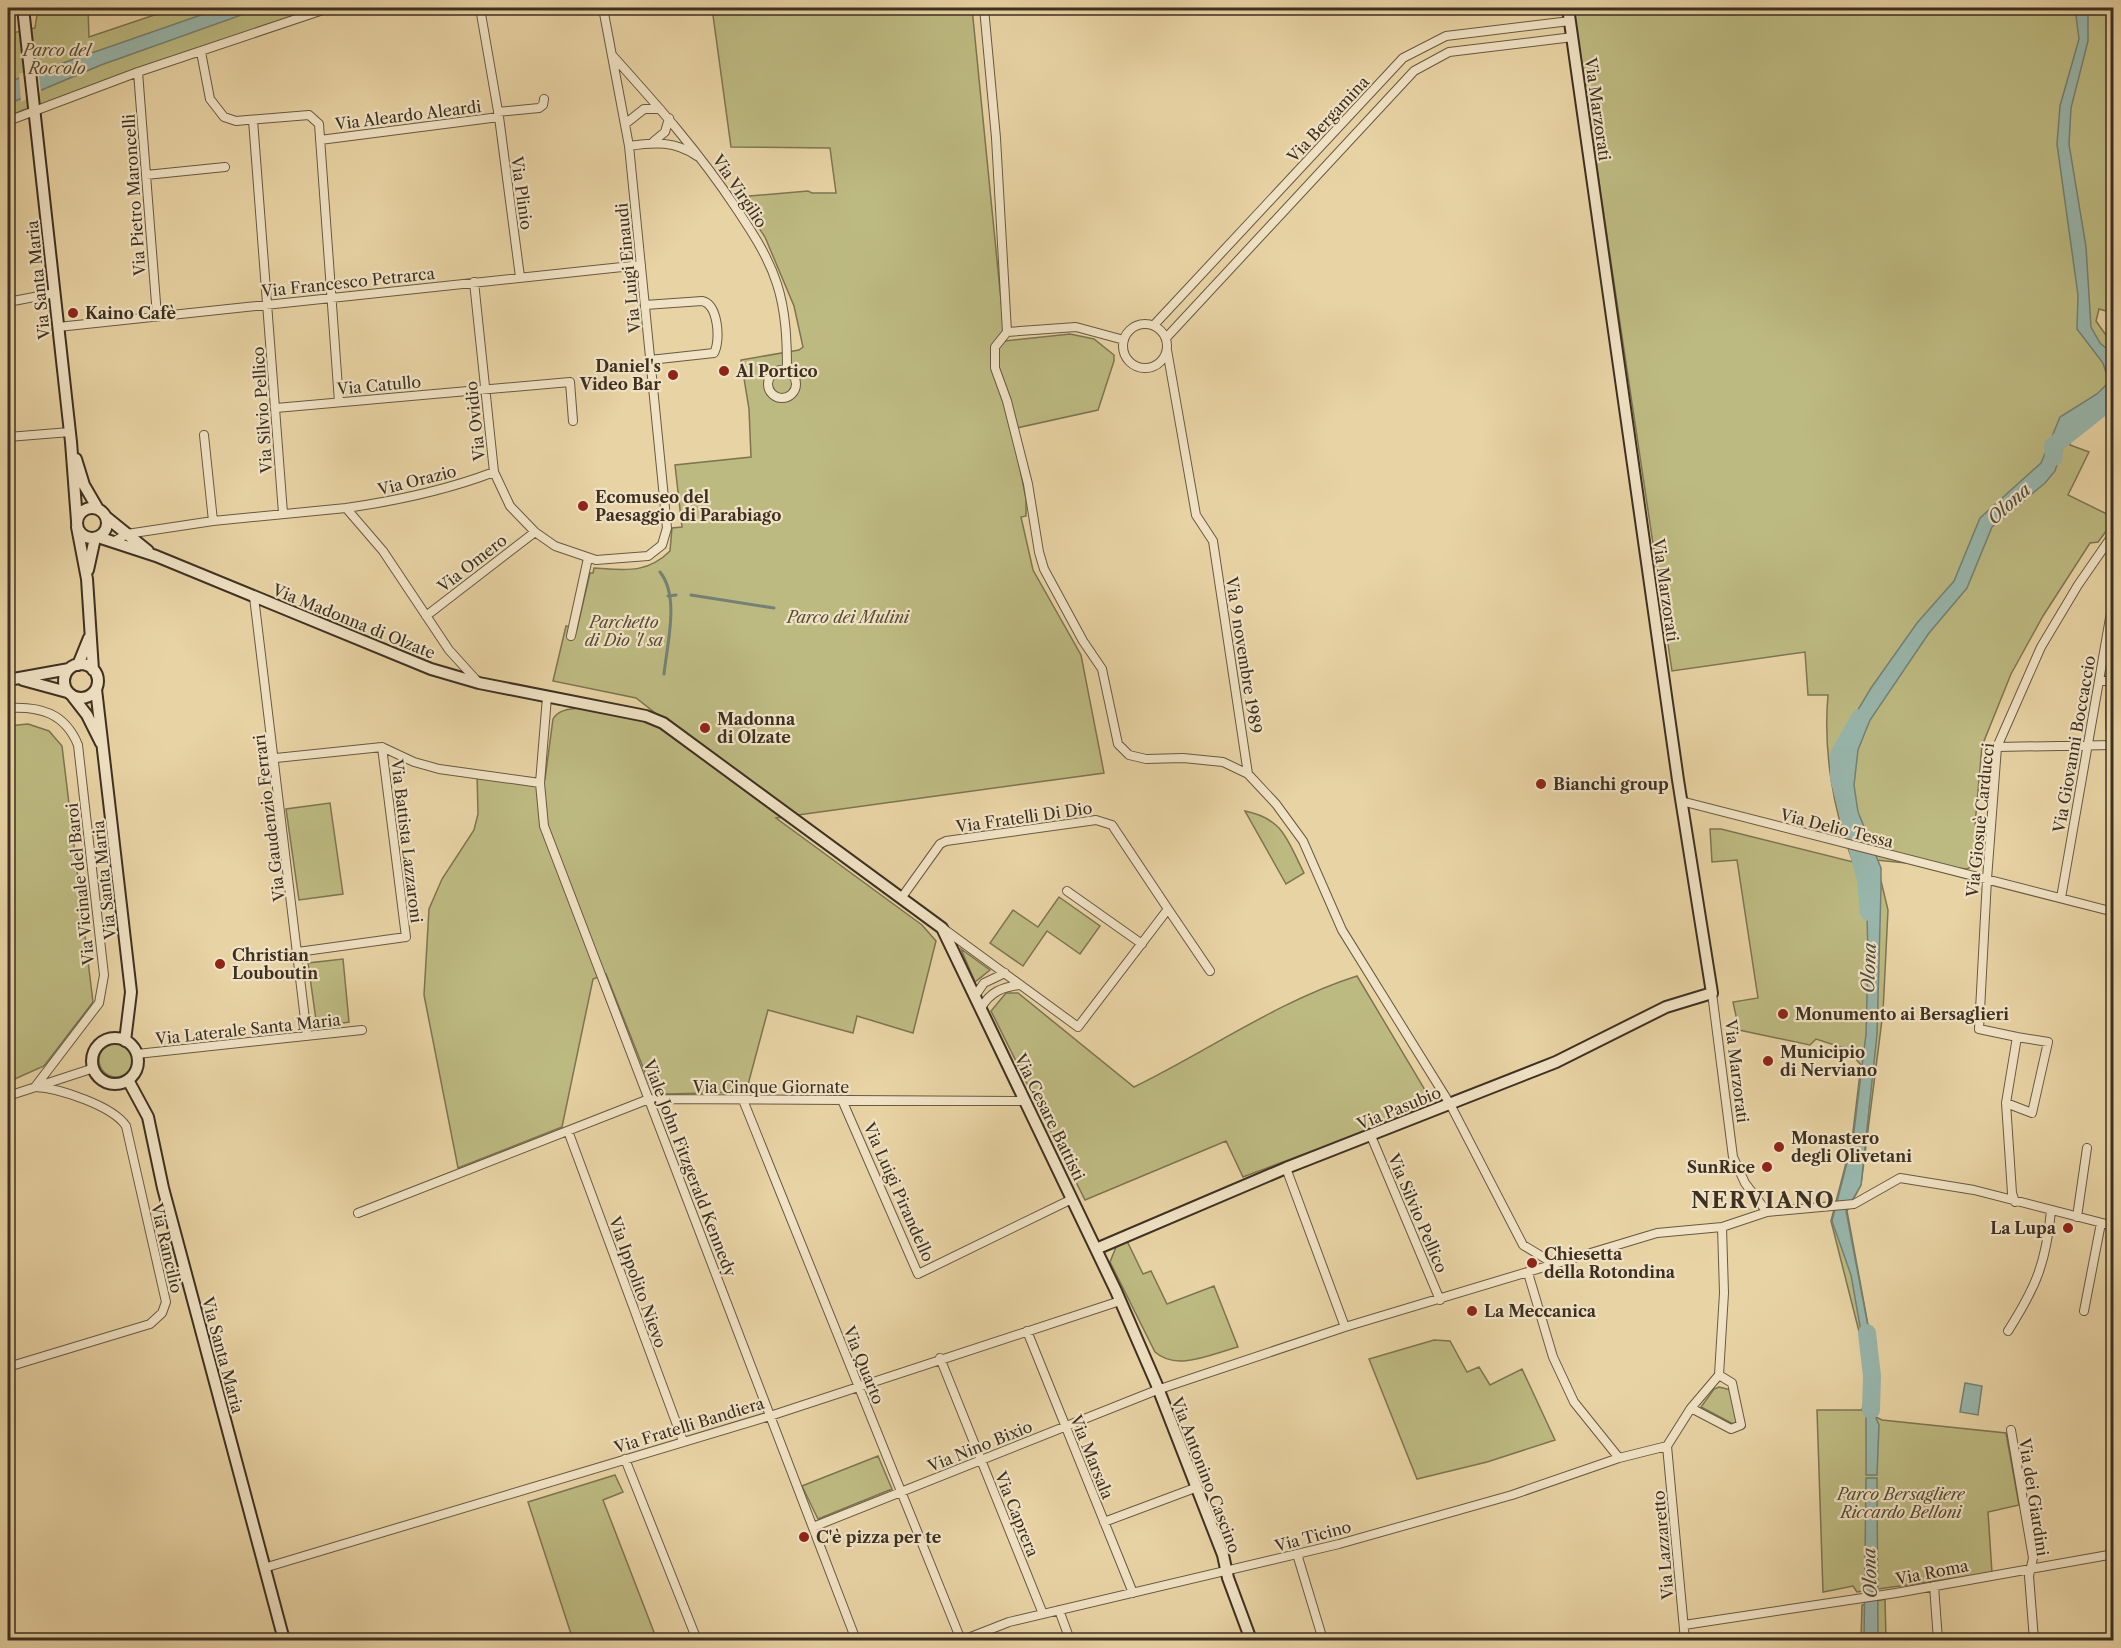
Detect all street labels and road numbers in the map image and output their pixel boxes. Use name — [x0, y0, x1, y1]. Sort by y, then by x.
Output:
street label: Via Marzorati — [1581, 55, 1615, 162]
street label: Via Bergamina — [1282, 71, 1373, 167]
street label: Via Aleardo Aleardi — [333, 96, 482, 134]
street label: Via Pietro Maroncelli — [118, 113, 150, 278]
street label: Via Virgilio — [708, 150, 772, 232]
street label: Via Plinio — [507, 154, 537, 231]
street label: Via Luigi Einaudi — [611, 202, 645, 335]
street label: Via Santa Maria — [22, 219, 54, 342]
street label: Via Francesco Petrarca — [259, 263, 436, 301]
street label: Via Silvio Pellico — [248, 346, 276, 475]
street label: Via Catullo — [335, 371, 422, 399]
street label: Via Ovidio — [461, 380, 489, 463]
street label: Via Orazio — [375, 461, 459, 500]
street label: Via Omero — [433, 530, 511, 597]
street label: Via Marzorati — [1649, 536, 1683, 643]
street label: Via 9 novembre 1989 — [1222, 574, 1266, 735]
street label: Via Madonna di Olzate — [269, 579, 438, 663]
street label: Via Giovanni Boccaccio — [2048, 654, 2099, 835]
street label: Via Gaudenzio Ferrari — [249, 733, 289, 904]
street label: Via Giosuè Carducci — [1962, 742, 1998, 899]
street label: Via Battista Lazzaroni — [387, 757, 427, 924]
street label: Via Fratelli Di Dio — [954, 798, 1094, 837]
street label: Via Vicinale del Baroi — [62, 802, 99, 967]
street label: Via Delio Tessa — [1777, 804, 1896, 852]
street label: Via Santa Maria — [88, 819, 120, 942]
street label: Via Laterale Santa Maria — [153, 1009, 342, 1049]
street label: Via Marzorati — [1721, 1017, 1753, 1124]
street label: Via Cesare Battisti — [1010, 1049, 1089, 1184]
street label: Viale John Fitzgerald Kennedy — [639, 1056, 741, 1281]
street label: Via Cinque Giornate — [692, 1077, 849, 1097]
street label: Via Pasubio — [1353, 1082, 1444, 1134]
street label: Via Luigi Pirandello — [859, 1118, 939, 1265]
street label: Via Silvio Pellico — [1384, 1150, 1452, 1276]
street label: Via Rancilio — [147, 1200, 187, 1295]
street label: Via Ippolito Nievo — [605, 1213, 671, 1351]
street label: Via Santa Maria — [198, 1294, 248, 1416]
street label: Via Quarto — [839, 1322, 889, 1407]
street label: Via Fratelli Bandiera — [611, 1392, 767, 1458]
street label: Via Antonino Cascino — [1167, 1393, 1245, 1556]
street label: Via Marsala — [1066, 1411, 1118, 1502]
street label: Via Nino Bixio — [924, 1416, 1035, 1476]
street label: Via dei Giardini — [2015, 1436, 2053, 1557]
street label: Via Caprera — [990, 1468, 1043, 1560]
street label: Via Lazzaretto — [1648, 1489, 1678, 1601]
street label: Via Ticino — [1272, 1516, 1354, 1556]
street label: Via Roma — [1893, 1555, 1971, 1589]

